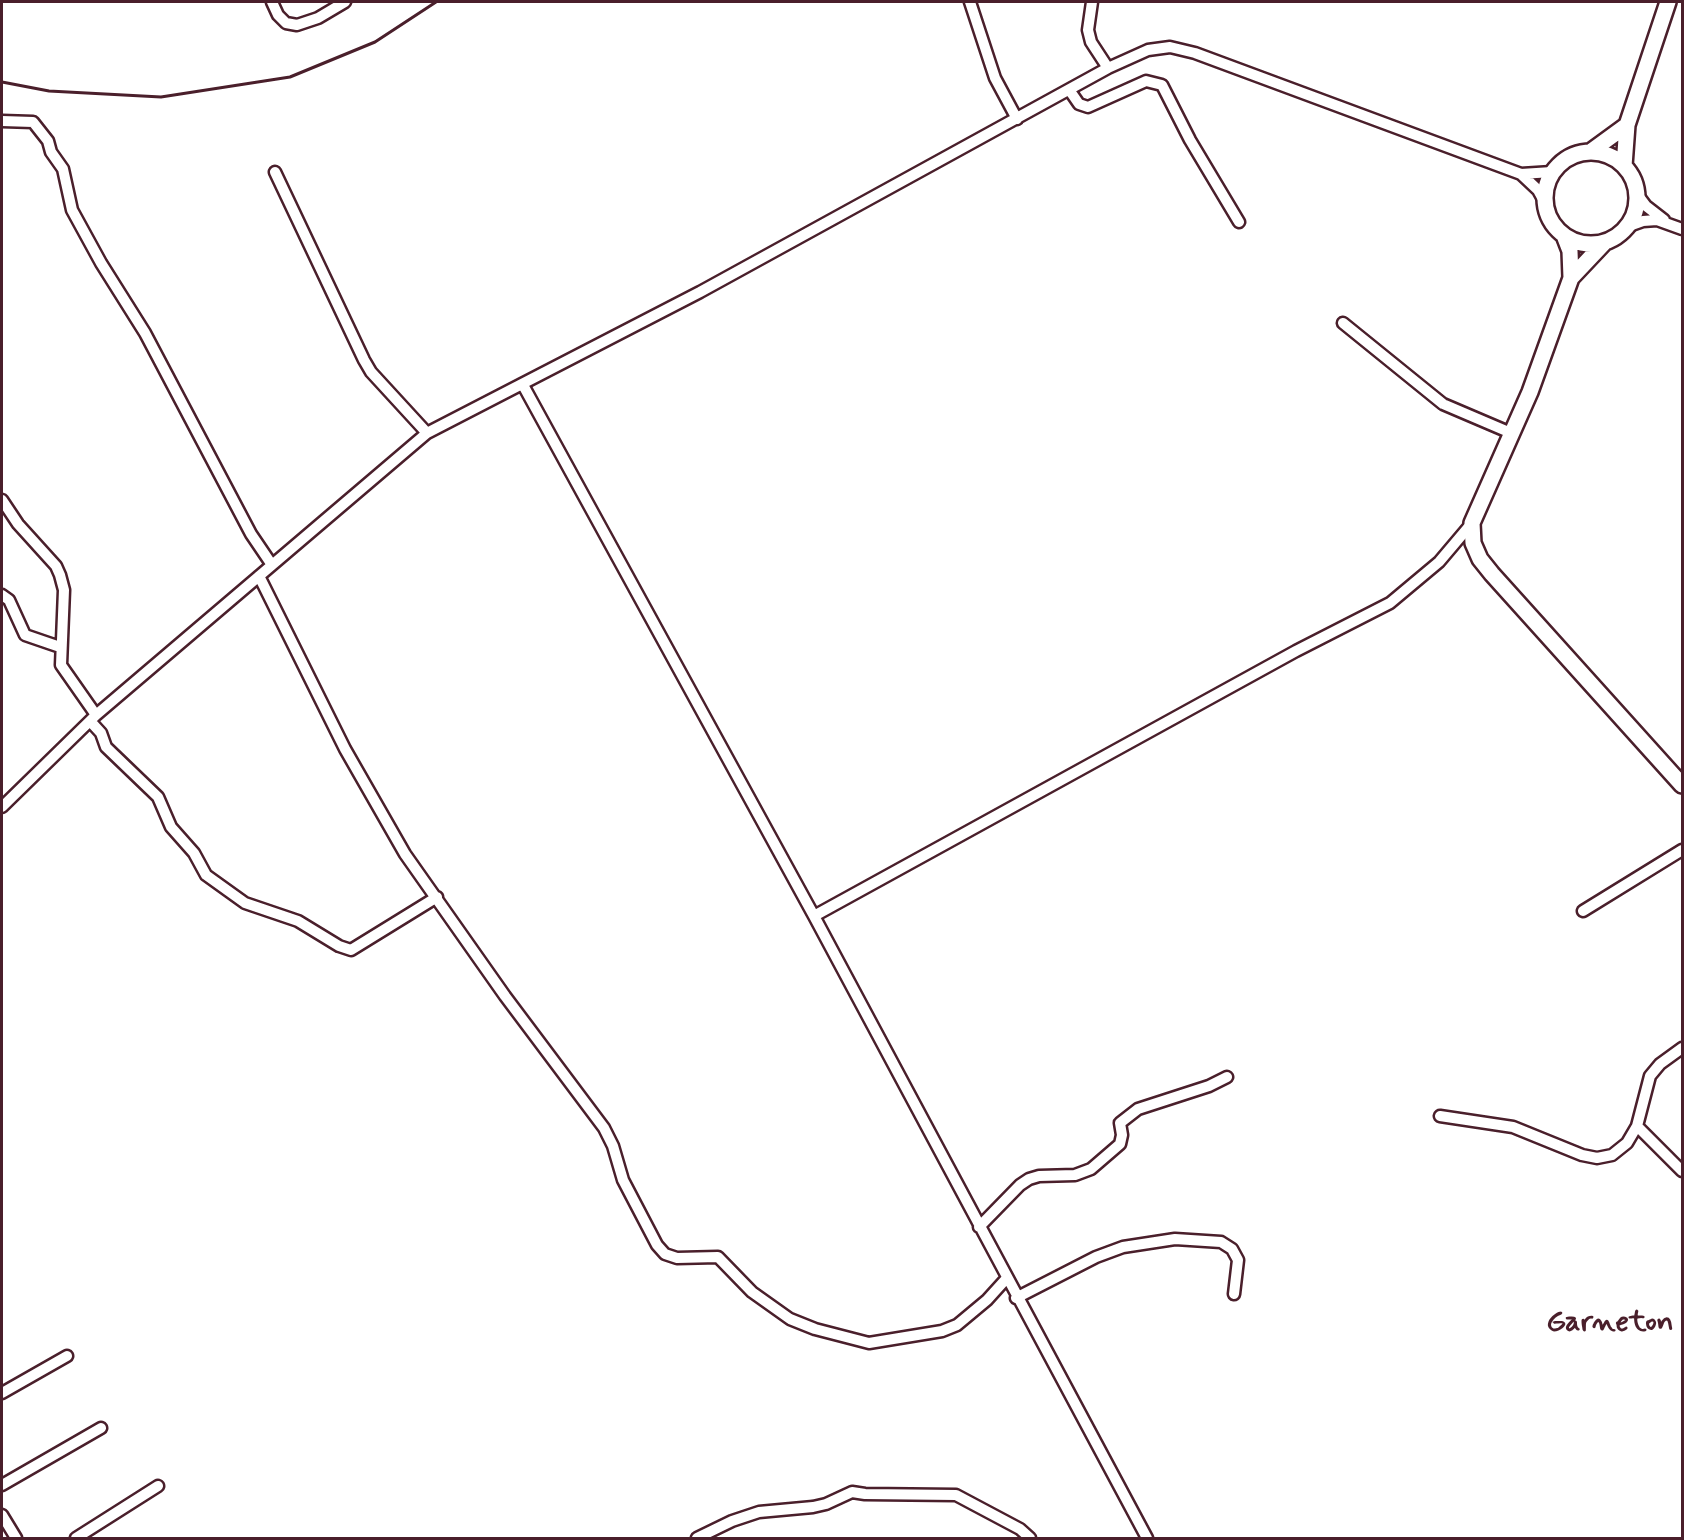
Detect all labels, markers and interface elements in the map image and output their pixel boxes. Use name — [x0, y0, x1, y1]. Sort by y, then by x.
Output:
district label: Garneton — [1546, 1306, 1674, 1342]

